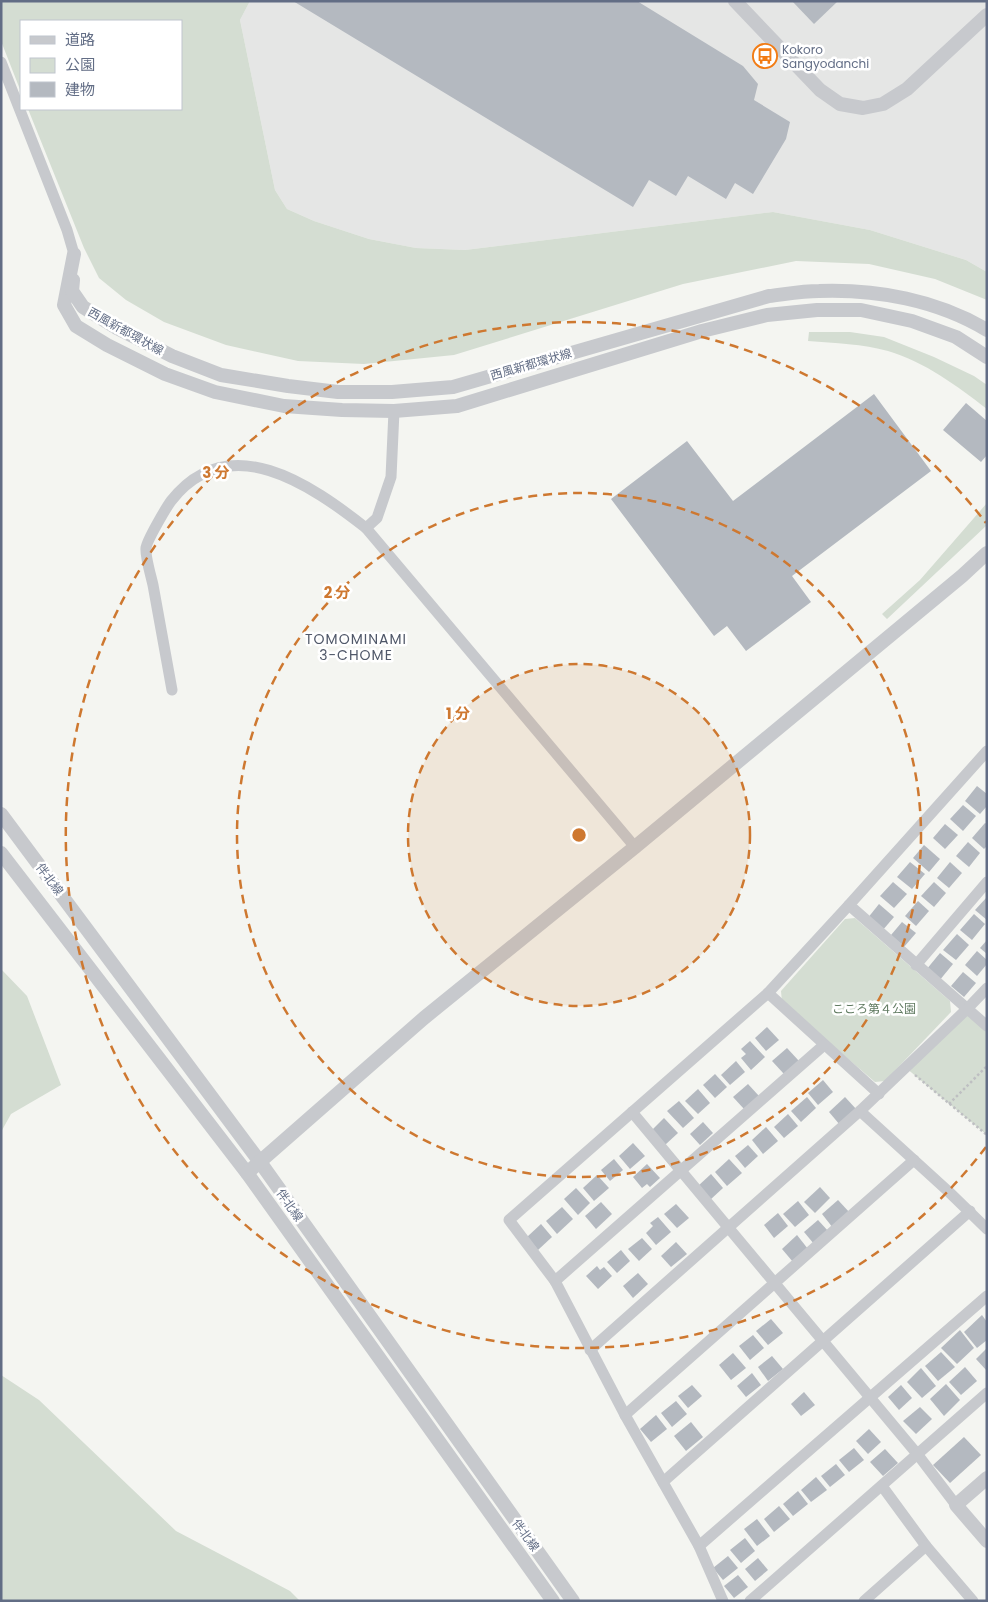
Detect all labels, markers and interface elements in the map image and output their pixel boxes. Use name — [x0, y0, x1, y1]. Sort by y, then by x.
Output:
legend — [20, 20, 182, 110]
text: 道路 — [65, 29, 95, 50]
place label: Kokoro Sangyodanchi — [782, 41, 869, 72]
bus stop icon: Kokoro Sangyodanchi — [752, 43, 778, 69]
text: 公園 — [65, 54, 95, 75]
text: 建物 — [65, 79, 95, 100]
street label: 西風新都環状線 — [85, 303, 167, 359]
street label: 西風新都環状線 — [488, 344, 574, 384]
text: 3 分 — [202, 462, 230, 483]
text: 2 分 — [324, 582, 350, 603]
district label: TOMOMINAMI 3-CHOME — [305, 629, 407, 665]
text: 1 分 — [446, 703, 470, 724]
centre of rings — [570, 826, 588, 844]
street label: 伴北線 — [32, 860, 68, 898]
park label: こころ第４公園 — [832, 1000, 916, 1017]
street label: 伴北線 — [273, 1185, 307, 1225]
street label: 伴北線 — [509, 1515, 543, 1555]

